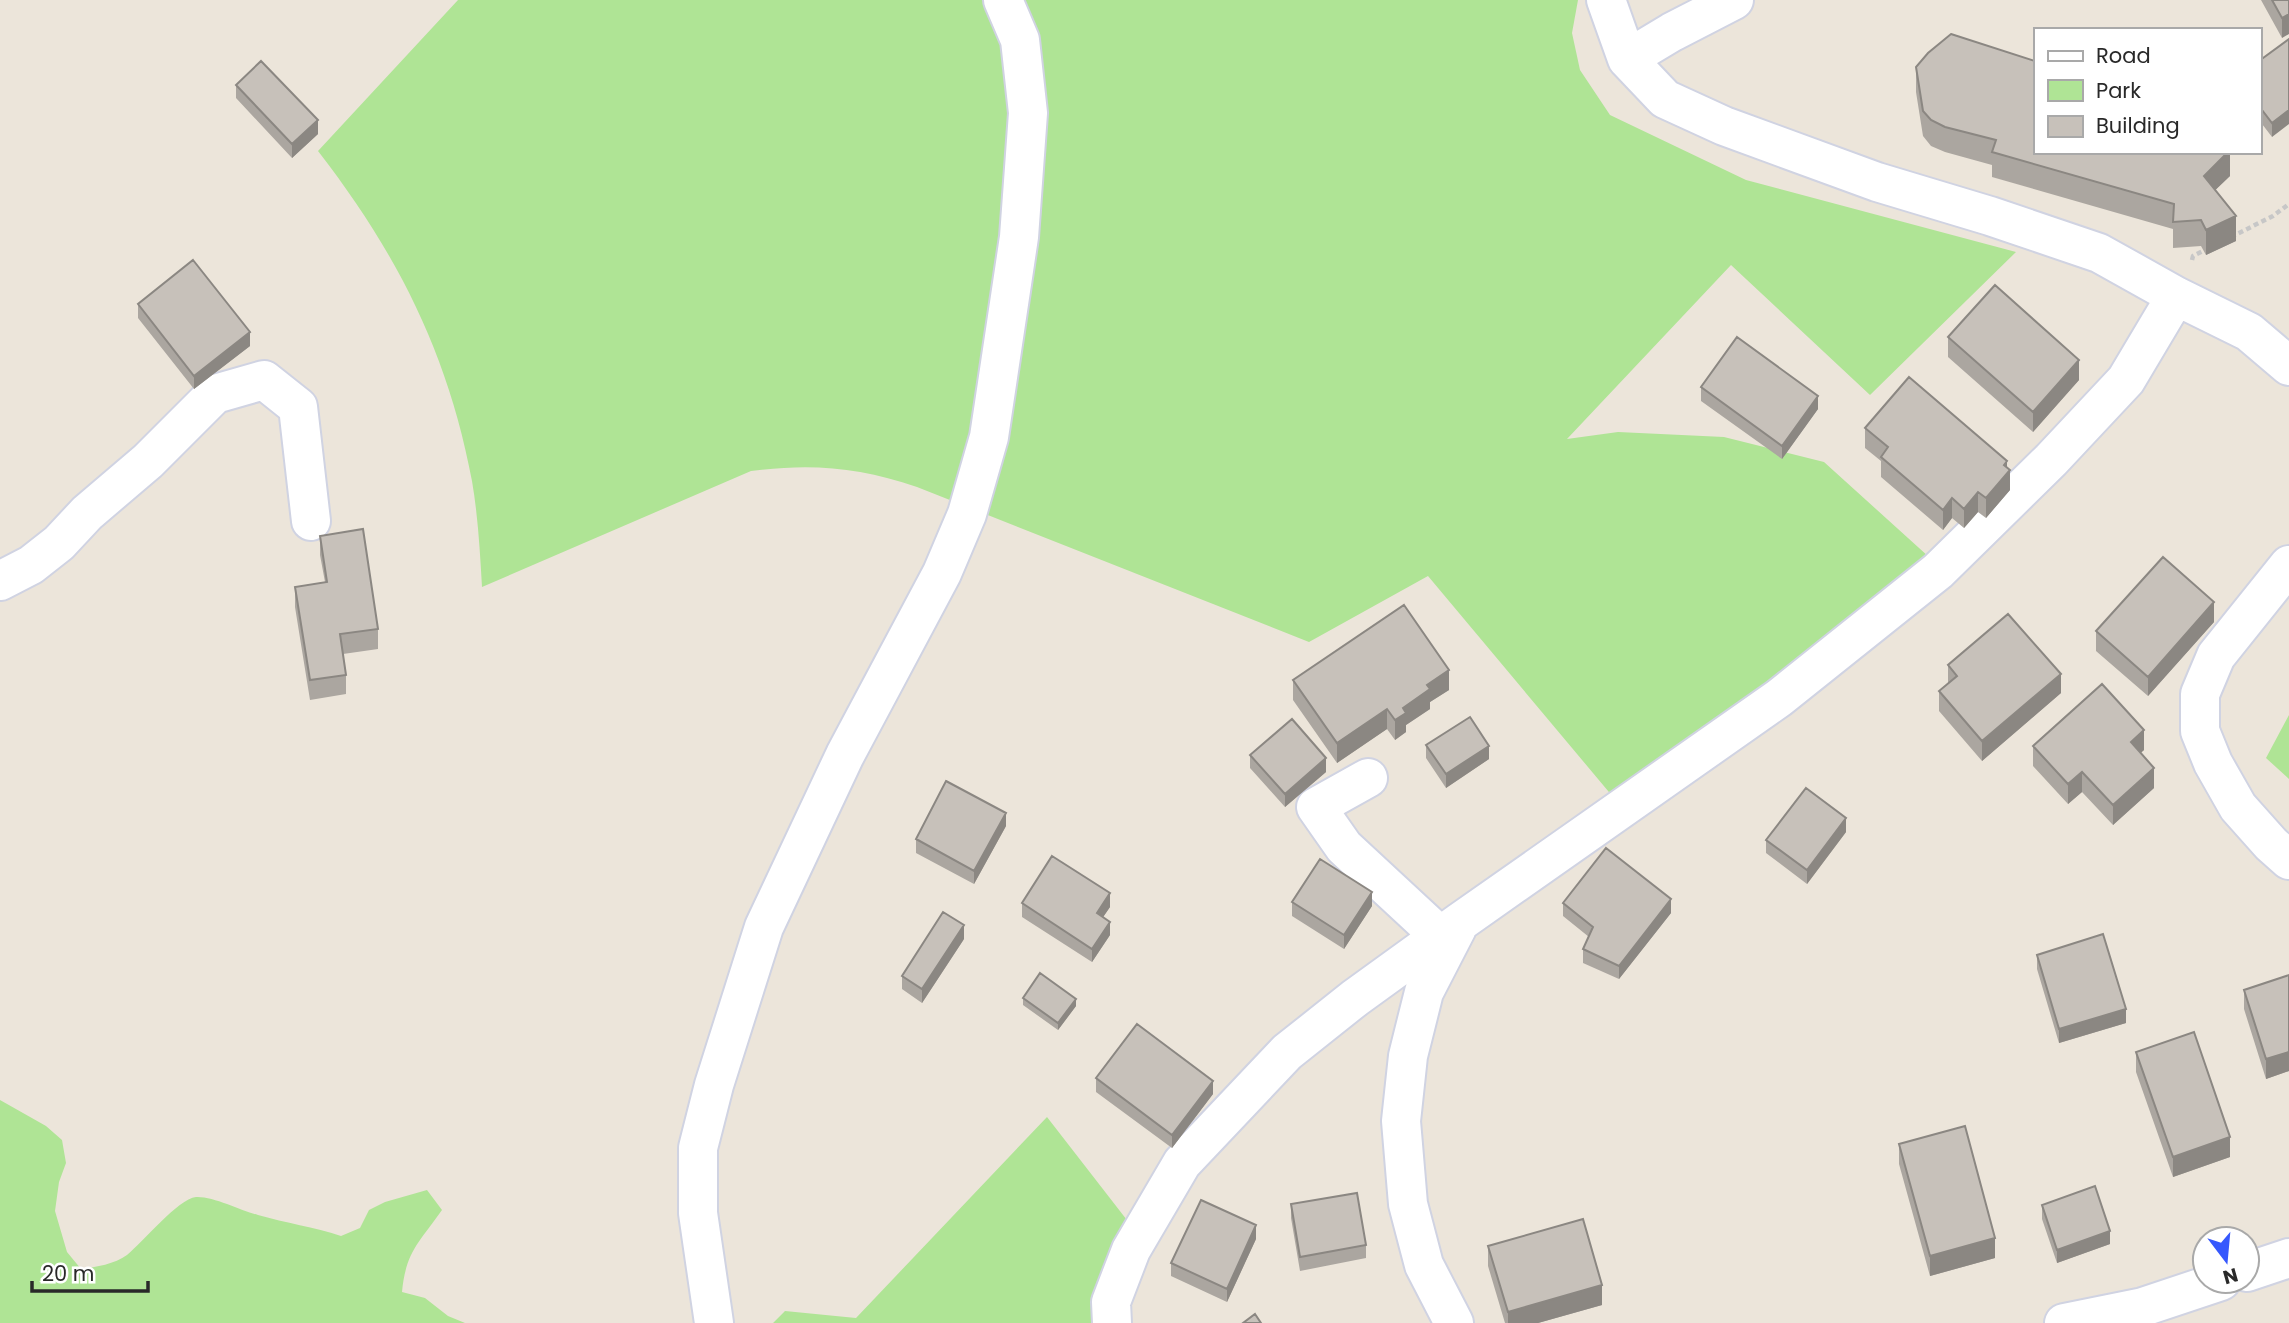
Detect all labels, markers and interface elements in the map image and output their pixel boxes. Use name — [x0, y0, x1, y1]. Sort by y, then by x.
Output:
legend — [2034, 28, 2261, 154]
text: Road — [2096, 41, 2151, 70]
text: Park — [2096, 76, 2141, 105]
text: Building — [2096, 111, 2180, 140]
north arrow — [2191, 1225, 2261, 1295]
scale bar — [32, 1250, 147, 1294]
text: 20 m — [42, 1259, 95, 1288]
text: N — [2220, 1261, 2241, 1291]

